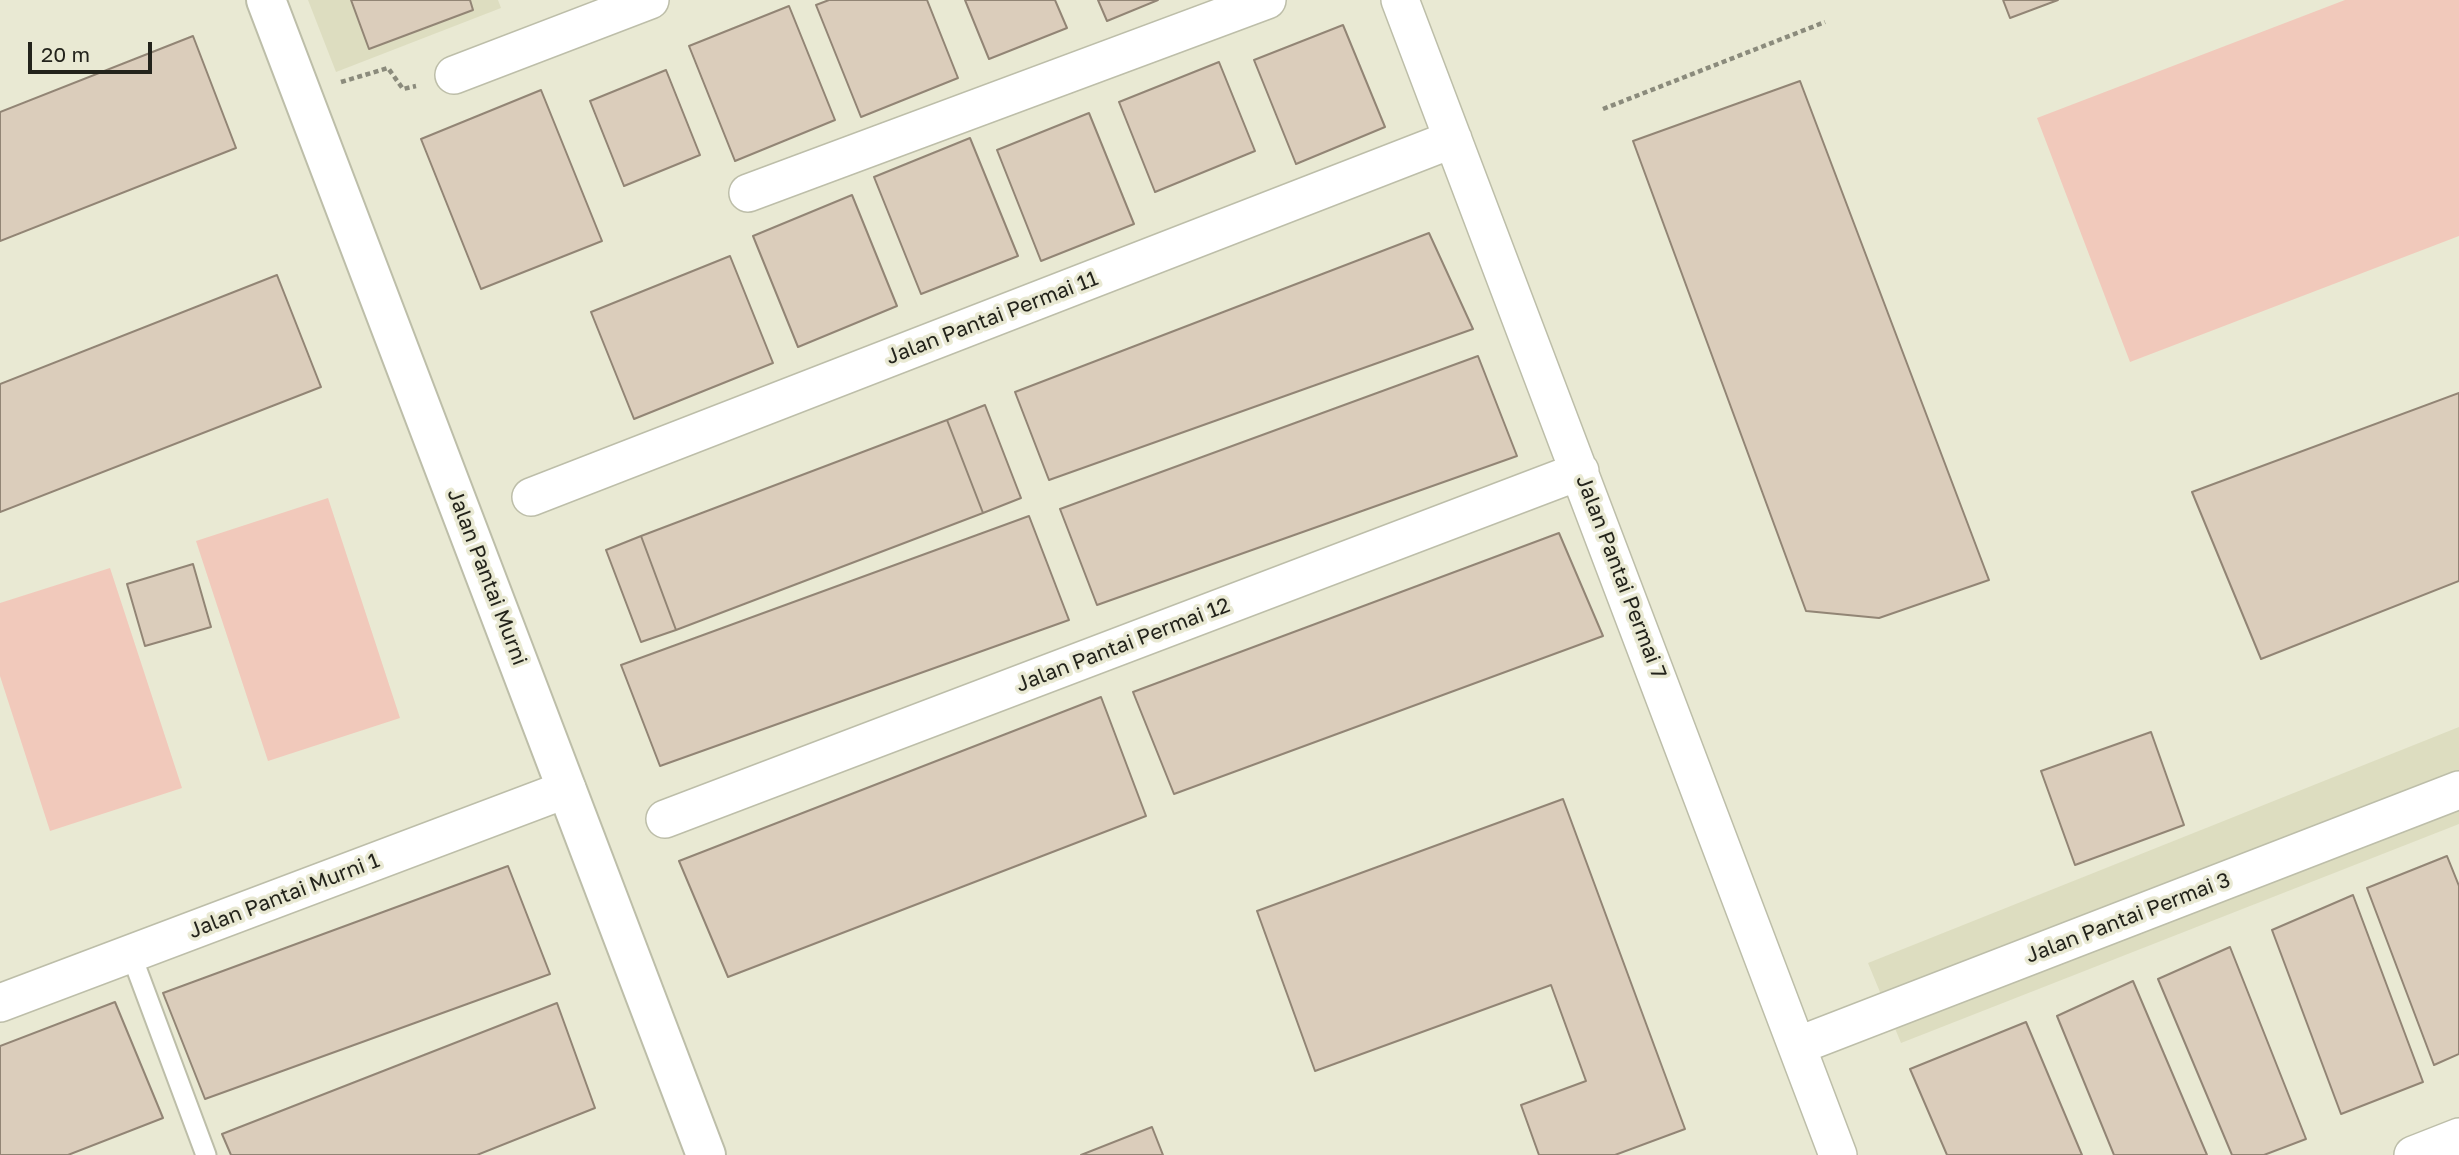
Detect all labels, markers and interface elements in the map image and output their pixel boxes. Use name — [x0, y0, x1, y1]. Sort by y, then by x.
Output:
scale bar — [32, 28, 156, 72]
text: 20 m — [41, 41, 90, 67]
street label: Jalan Pantai Permai 11 — [882, 266, 1102, 370]
street label: Jalan Pantai Permai 7 — [1571, 472, 1671, 682]
street label: Jalan Pantai Murni — [442, 485, 532, 669]
street label: Jalan Pantai Permai 12 — [1012, 593, 1234, 697]
street label: Jalan Pantai Murni 1 — [185, 848, 383, 944]
street label: Jalan Pantai Permai 3 — [2022, 867, 2234, 969]

